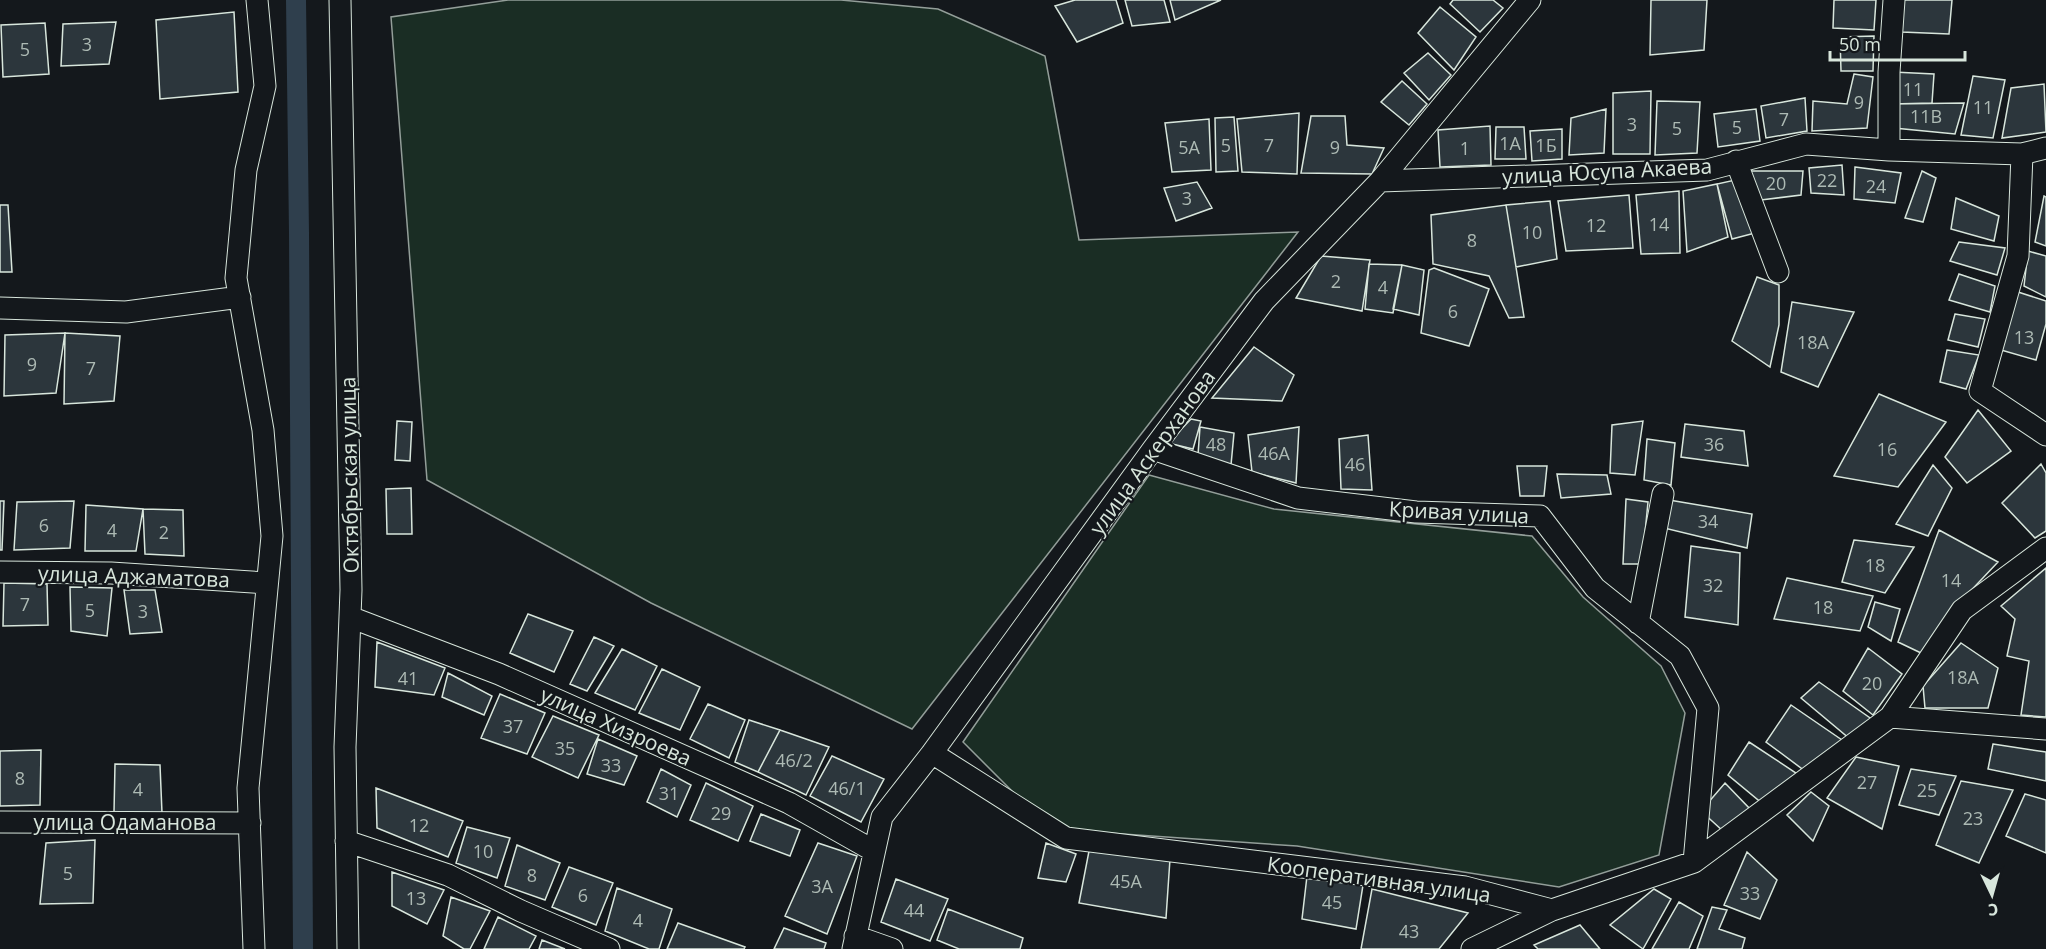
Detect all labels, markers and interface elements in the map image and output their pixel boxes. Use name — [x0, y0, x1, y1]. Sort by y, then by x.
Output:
scale bar — [1830, 24, 1965, 62]
house number: 3 — [82, 32, 92, 56]
text: 50 m — [1839, 32, 1881, 56]
house number: 5 — [20, 37, 30, 61]
house number: 11 — [1903, 77, 1923, 101]
house number: 9 — [1854, 90, 1864, 114]
house number: 11 — [1973, 95, 1993, 119]
house number: 11В — [1910, 104, 1942, 128]
house number: 7 — [1779, 107, 1789, 131]
house number: 3 — [1627, 112, 1637, 136]
house number: 5 — [1732, 115, 1742, 139]
house number: 5 — [1672, 116, 1682, 140]
house number: 1А — [1499, 131, 1521, 155]
house number: 5 — [1221, 133, 1231, 157]
house number: 7 — [1264, 133, 1274, 157]
house number: 1Б — [1535, 133, 1557, 157]
house number: 5А — [1178, 135, 1200, 159]
house number: 9 — [1330, 135, 1340, 159]
house number: 1 — [1460, 136, 1470, 160]
street label: улица Юсупа Акаева — [1501, 152, 1713, 190]
house number: 22 — [1817, 168, 1837, 192]
house number: 20 — [1766, 171, 1786, 195]
house number: 24 — [1866, 174, 1886, 198]
house number: 3 — [1182, 186, 1192, 210]
house number: 14 — [1649, 212, 1669, 236]
house number: 12 — [1586, 213, 1606, 237]
house number: 10 — [1522, 220, 1542, 244]
house number: 8 — [1467, 228, 1477, 252]
house number: 2 — [1331, 269, 1341, 293]
house number: 4 — [1378, 275, 1388, 299]
house number: 6 — [1448, 299, 1458, 323]
house number: 13 — [2014, 325, 2034, 349]
house number: 18А — [1797, 330, 1830, 354]
house number: 9 — [27, 352, 37, 376]
house number: 7 — [86, 356, 96, 380]
street label: улица Аскерханова — [1083, 364, 1221, 540]
street label: Октябрьская улица — [333, 376, 365, 574]
house number: 48 — [1206, 432, 1226, 456]
house number: 36 — [1704, 432, 1724, 456]
house number: 16 — [1877, 437, 1897, 461]
house number: 46А — [1258, 441, 1291, 465]
house number: 46 — [1345, 452, 1365, 476]
street label: Кривая улица — [1388, 494, 1530, 530]
house number: 34 — [1698, 509, 1718, 533]
house number: 6 — [39, 513, 49, 537]
house number: 4 — [107, 518, 117, 542]
house number: 2 — [159, 520, 169, 544]
house number: 18 — [1865, 553, 1885, 577]
street label: улица Аджаматова — [38, 559, 230, 593]
house number: 14 — [1941, 568, 1961, 592]
house number: 32 — [1703, 573, 1723, 597]
house number: 7 — [20, 592, 30, 616]
house number: 18 — [1813, 595, 1833, 619]
house number: 5 — [85, 598, 95, 622]
house number: 3 — [138, 599, 148, 623]
house number: 18А — [1947, 665, 1980, 689]
house number: 41 — [398, 666, 418, 690]
house number: 20 — [1862, 671, 1882, 695]
street label: улица Хизроева — [536, 680, 696, 772]
house number: 37 — [503, 714, 523, 738]
house number: 35 — [555, 736, 575, 760]
house number: 46/2 — [775, 748, 813, 772]
house number: 33 — [601, 753, 621, 777]
house number: 8 — [15, 766, 25, 790]
house number: 27 — [1857, 770, 1877, 794]
house number: 46/1 — [828, 776, 866, 800]
house number: 4 — [133, 777, 143, 801]
house number: 25 — [1917, 778, 1937, 802]
house number: 31 — [659, 781, 679, 805]
house number: 29 — [711, 801, 731, 825]
house number: 23 — [1963, 806, 1983, 830]
street label: улица Одаманова — [34, 808, 216, 836]
house number: 12 — [409, 813, 429, 837]
house number: 10 — [473, 839, 493, 863]
street label: Кооперативная улица — [1265, 849, 1493, 909]
house number: 5 — [63, 861, 73, 885]
house number: 8 — [527, 863, 537, 887]
north arrow — [1962, 865, 2022, 925]
house number: 45А — [1110, 869, 1143, 893]
house number: 3А — [811, 874, 833, 898]
house number: 33 — [1740, 881, 1760, 905]
house number: 6 — [578, 883, 588, 907]
house number: 13 — [406, 886, 426, 910]
house number: 45 — [1322, 890, 1342, 914]
house number: 44 — [904, 898, 924, 922]
text: С — [1987, 899, 1999, 921]
house number: 4 — [633, 908, 643, 932]
house number: 43 — [1399, 919, 1419, 943]

